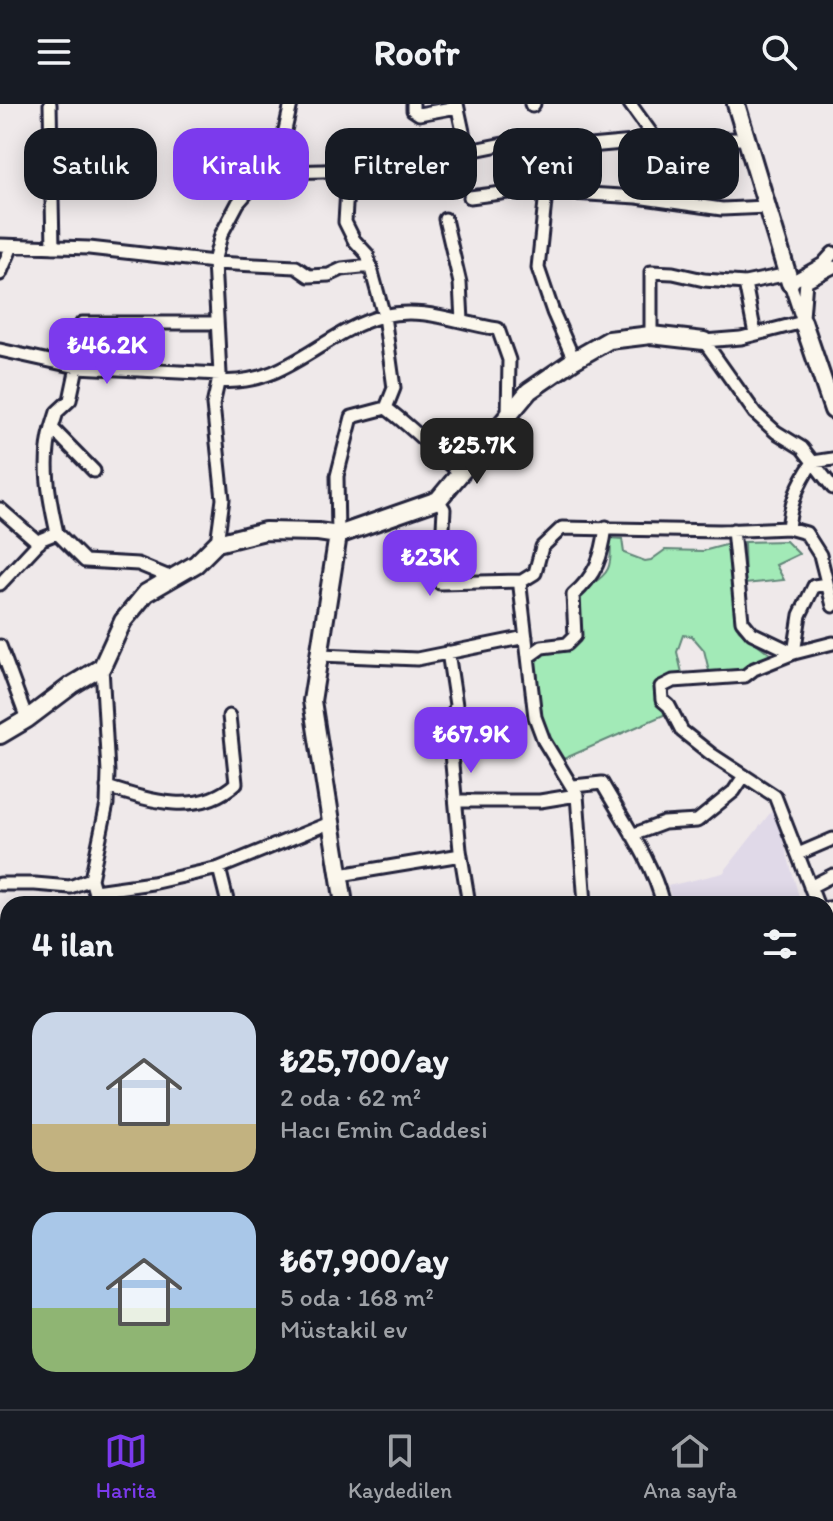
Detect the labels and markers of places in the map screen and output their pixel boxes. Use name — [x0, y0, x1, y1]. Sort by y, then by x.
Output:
pin: ₺46.2K — [42, 318, 172, 386]
pin: ₺25.7K — [412, 418, 542, 486]
pin: ₺23K — [383, 530, 477, 598]
pin: ₺67.9K — [406, 707, 536, 775]

